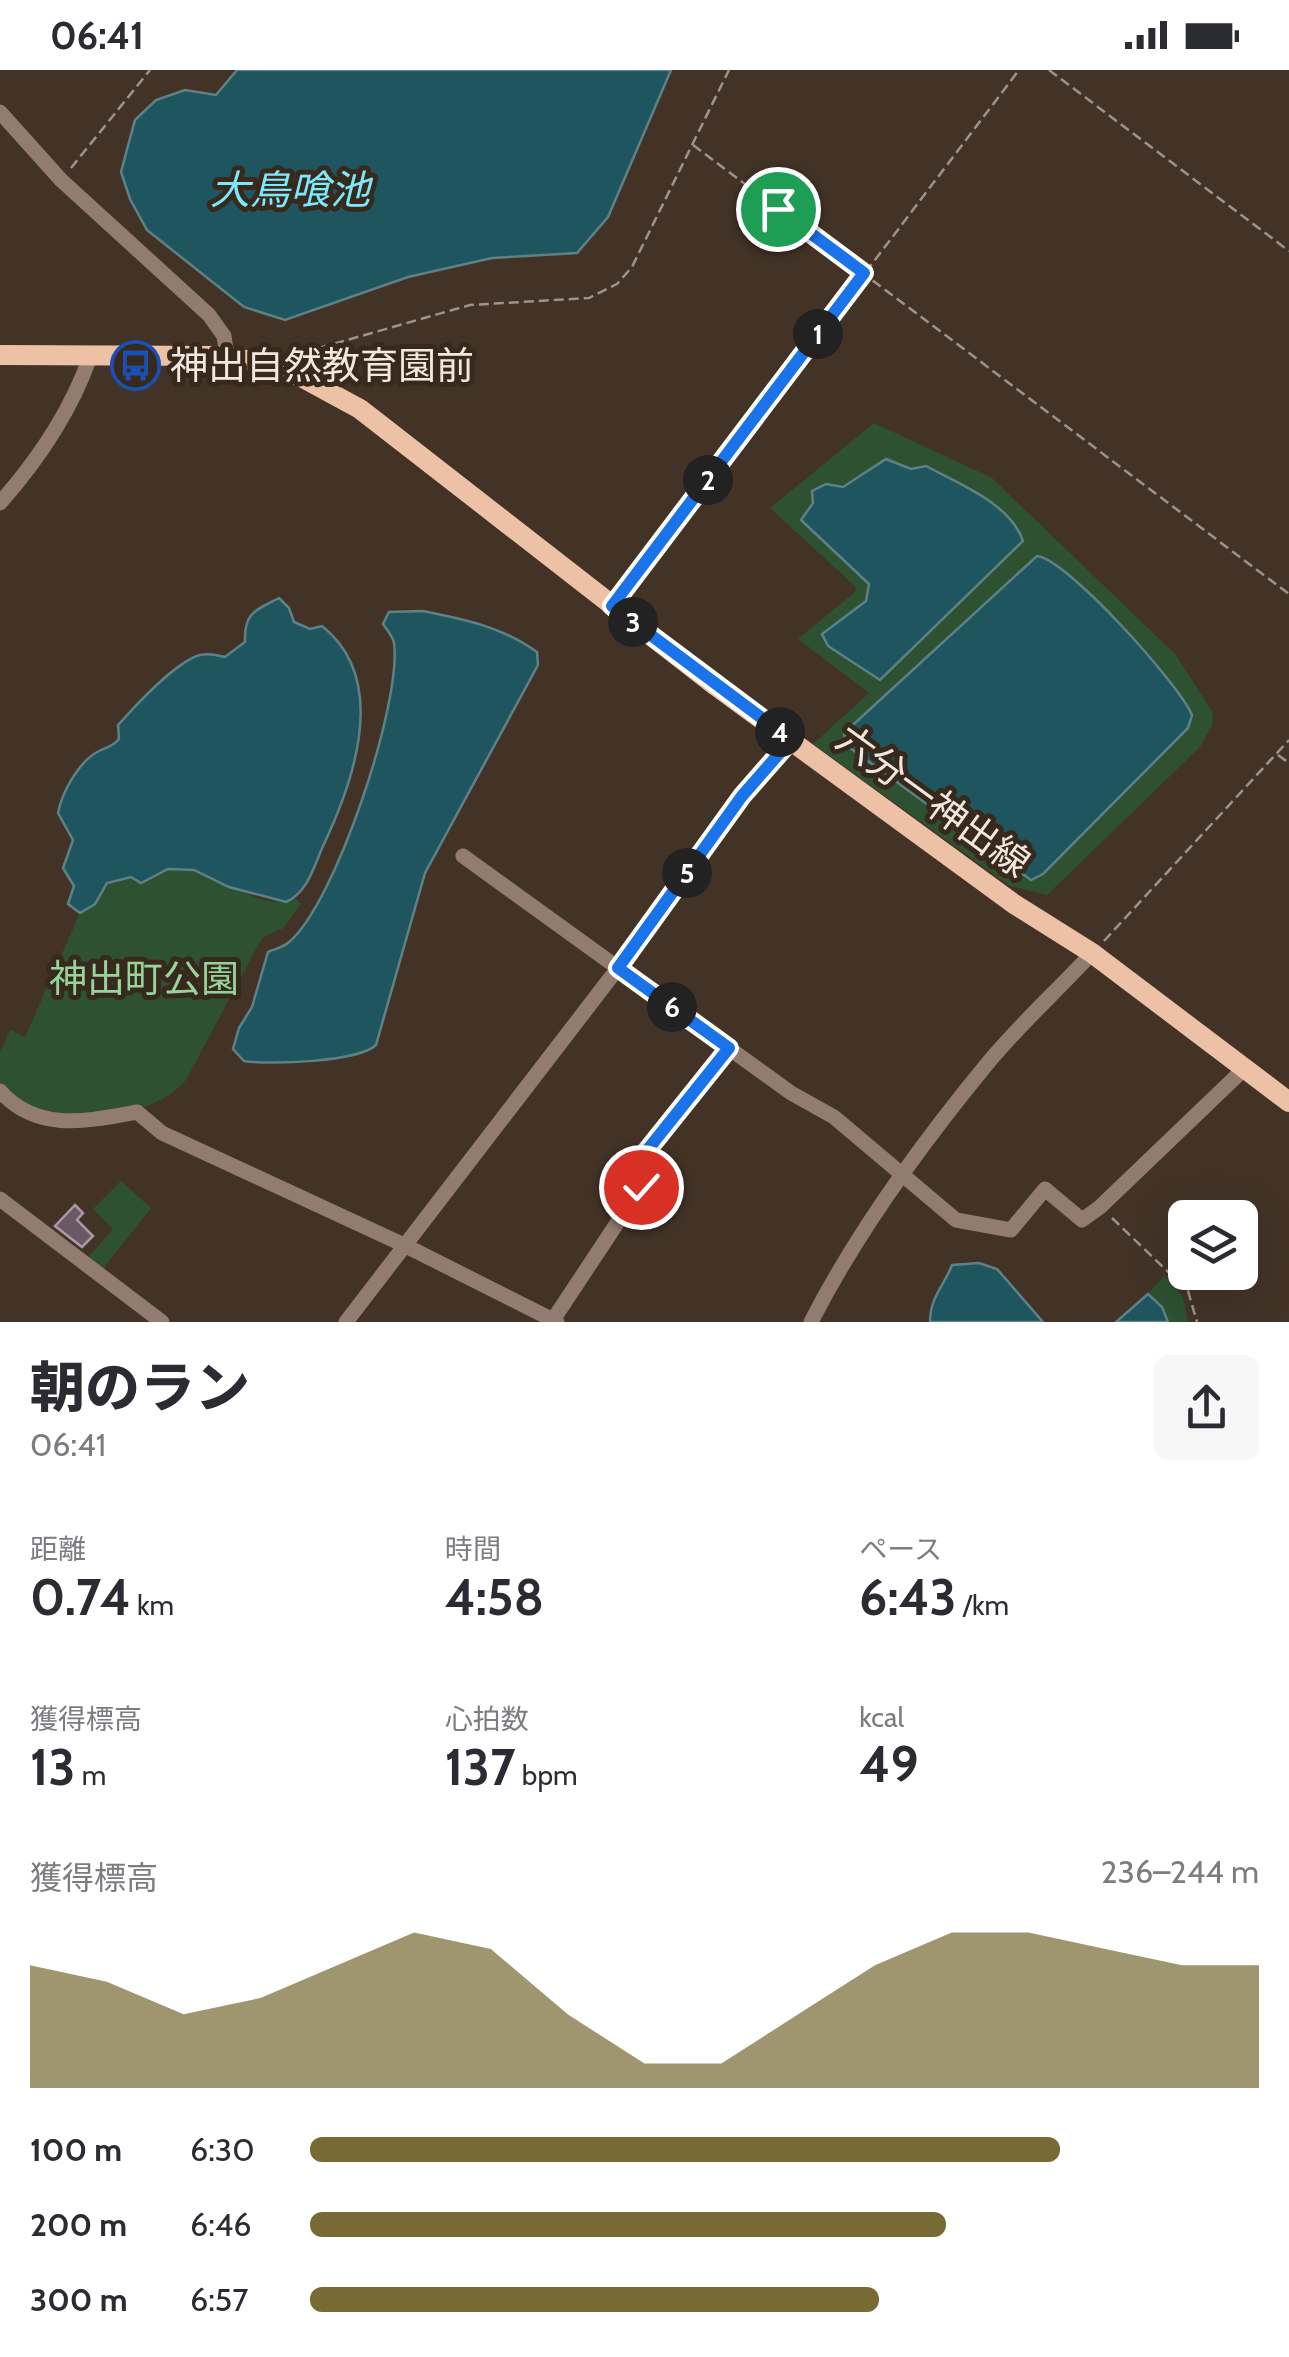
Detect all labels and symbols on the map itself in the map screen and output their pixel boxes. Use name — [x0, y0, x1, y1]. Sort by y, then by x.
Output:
water label: 大鳥喰池 — [210, 165, 374, 214]
pin — [736, 167, 821, 252]
pin: 1 — [793, 309, 843, 359]
bus stop icon: 神出自然教育園前 — [109, 340, 161, 392]
place label: 神出自然教育園前 — [170, 342, 474, 389]
pin: 2 — [683, 455, 733, 505]
pin: 3 — [608, 597, 658, 647]
pin: 4 — [755, 707, 805, 757]
street label: 六分一神出線 — [827, 715, 1039, 887]
pin: 5 — [662, 848, 712, 898]
park label: 神出町公園 — [49, 955, 239, 1002]
pin: 6 — [647, 982, 697, 1032]
pin — [599, 1145, 684, 1230]

